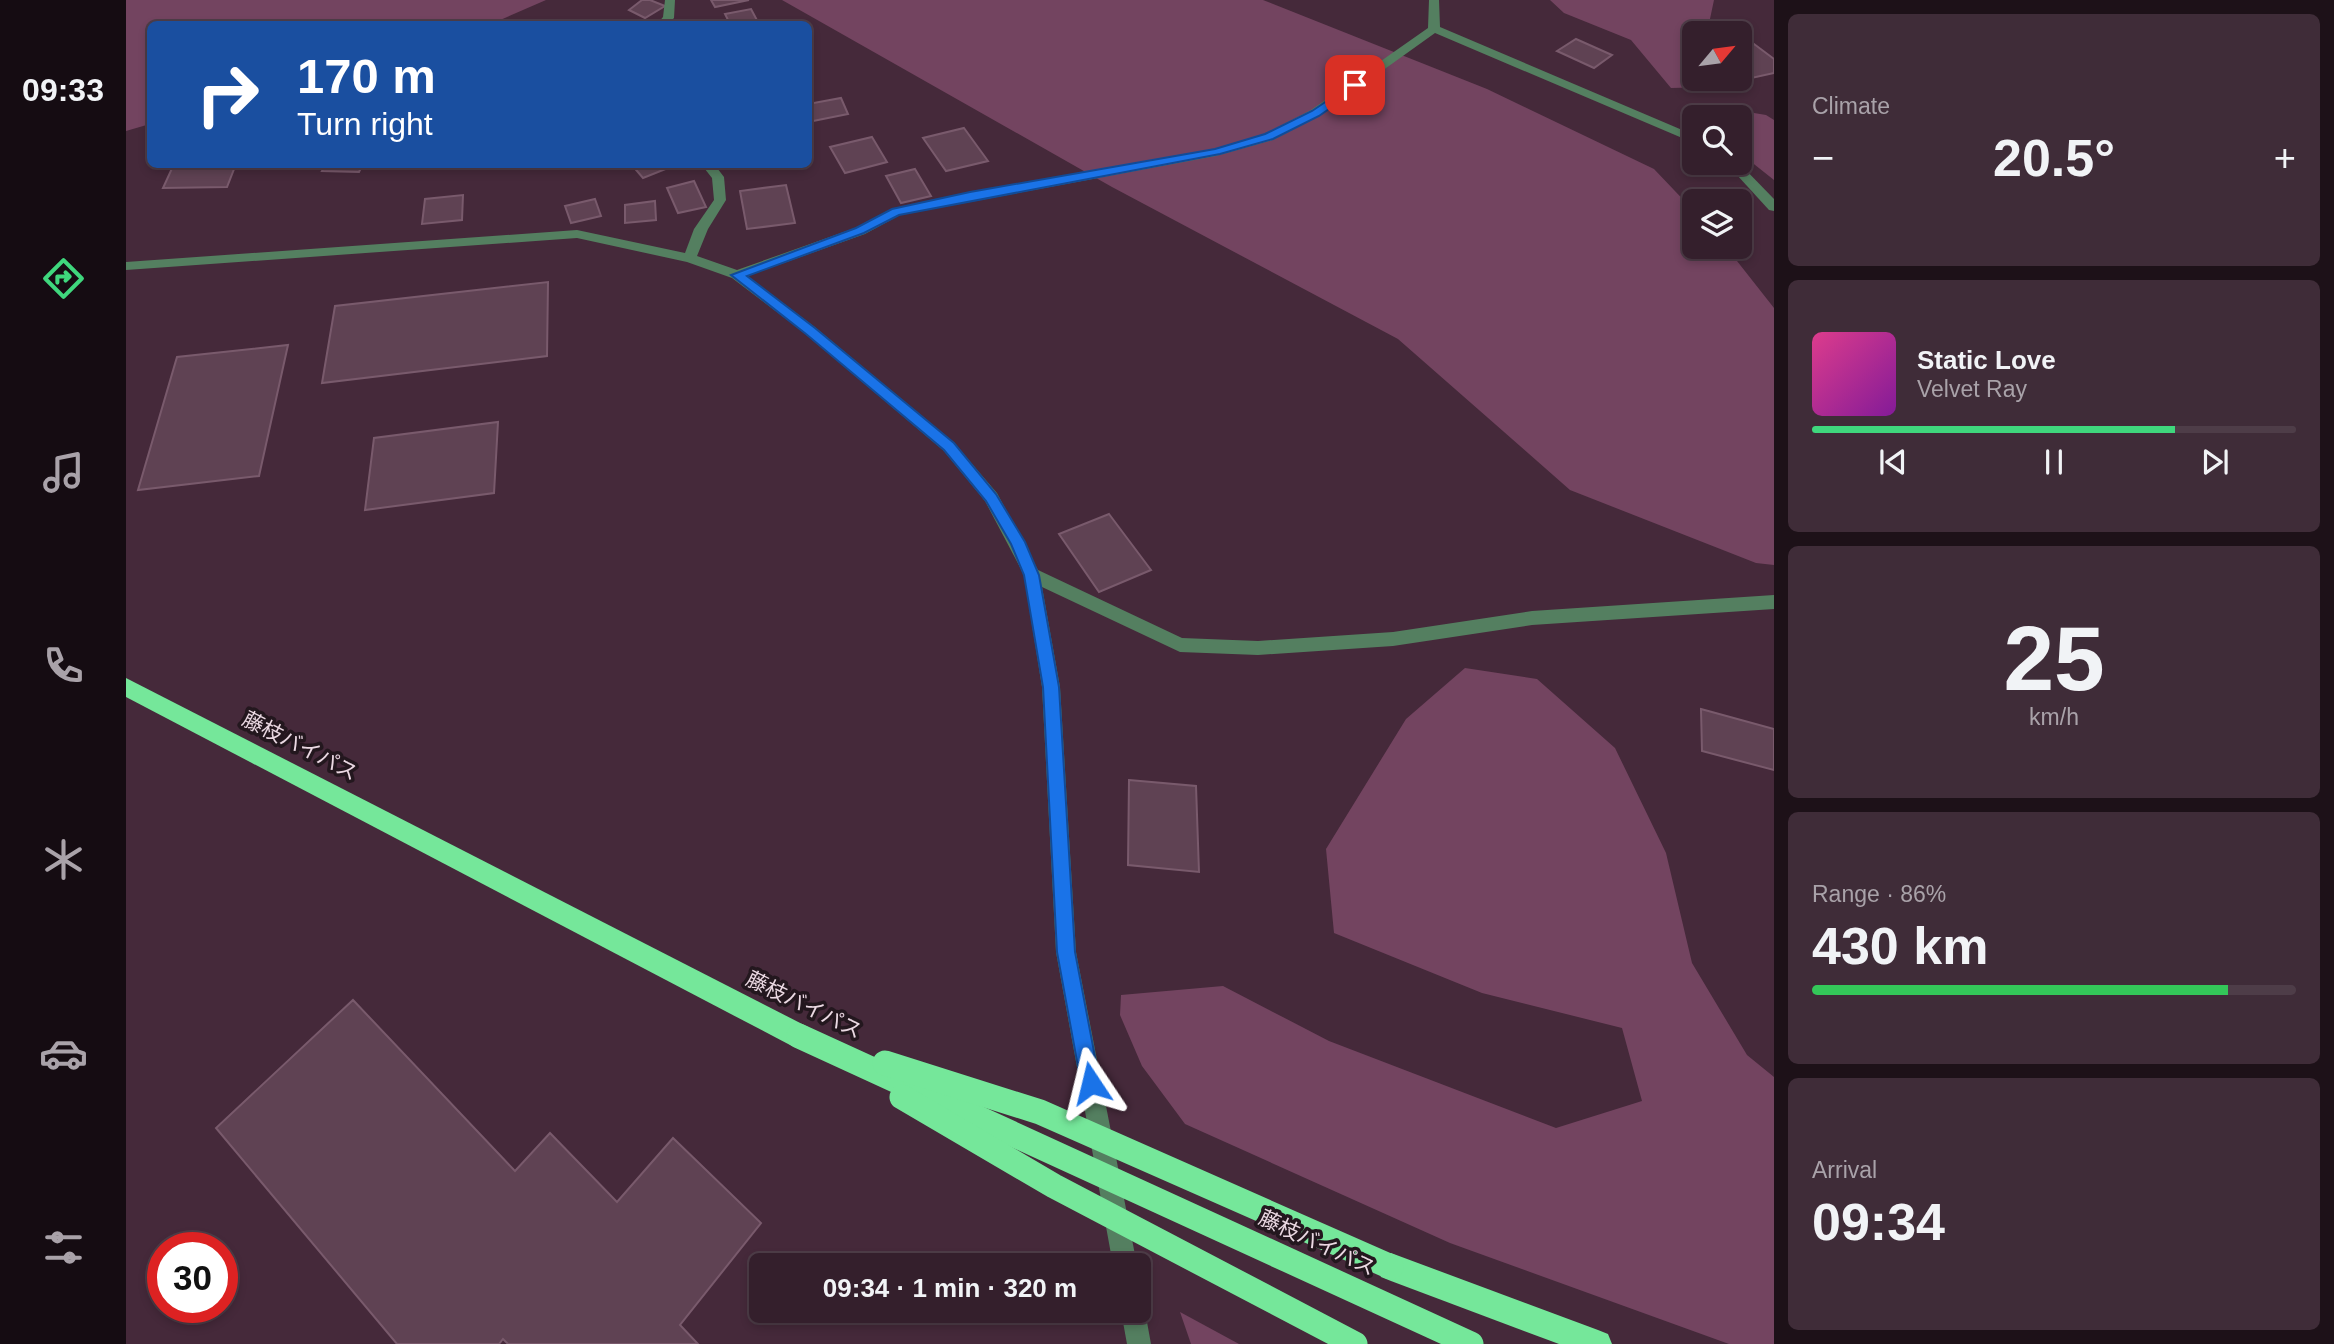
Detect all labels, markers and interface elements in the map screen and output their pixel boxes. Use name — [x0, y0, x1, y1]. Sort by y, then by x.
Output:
north arrow — [1682, 21, 1752, 91]
map controls — [1682, 21, 1752, 259]
icon: right — [182, 49, 273, 140]
text: 170 m — [297, 49, 436, 103]
pin — [1325, 55, 1385, 115]
icon: arrive — [1336, 66, 1374, 104]
text: 09:33 — [22, 72, 104, 108]
text: Climate — [1812, 93, 1890, 119]
button: search — [1682, 105, 1752, 175]
text: Turn right — [297, 106, 433, 142]
text: 20.5° — [1993, 129, 2115, 187]
text: − — [1812, 137, 1834, 179]
text: + — [2274, 137, 2296, 179]
button: layers — [1682, 189, 1752, 259]
icon: directions — [39, 254, 88, 303]
text: Static Love — [1917, 345, 2056, 375]
text: Velvet Ray — [1917, 376, 2027, 402]
icon: previous — [1874, 443, 1912, 481]
icon: pause — [2035, 443, 2073, 481]
icon: next — [2196, 443, 2234, 481]
icon: music — [39, 448, 88, 497]
text: 25 — [2003, 608, 2105, 709]
icon: phone — [39, 641, 88, 690]
text: km/h — [2029, 704, 2079, 730]
street label: 藤枝バイパス — [239, 707, 361, 784]
icon: climate — [39, 835, 88, 884]
text: Range · 86% — [1812, 881, 1946, 907]
text: 430 km — [1812, 917, 1988, 975]
street label: 藤枝バイパス — [743, 967, 866, 1042]
icon: car — [39, 1029, 88, 1078]
position arrow — [1054, 1046, 1128, 1120]
text: Arrival — [1812, 1157, 1877, 1183]
text: 09:34 — [1812, 1193, 1945, 1251]
street label: 藤枝バイパス — [1255, 1206, 1379, 1280]
icon: filters — [39, 1223, 88, 1272]
speed limit sign: 30 — [147, 1232, 238, 1323]
text: 09:34 · 1 min · 320 m — [823, 1273, 1077, 1303]

